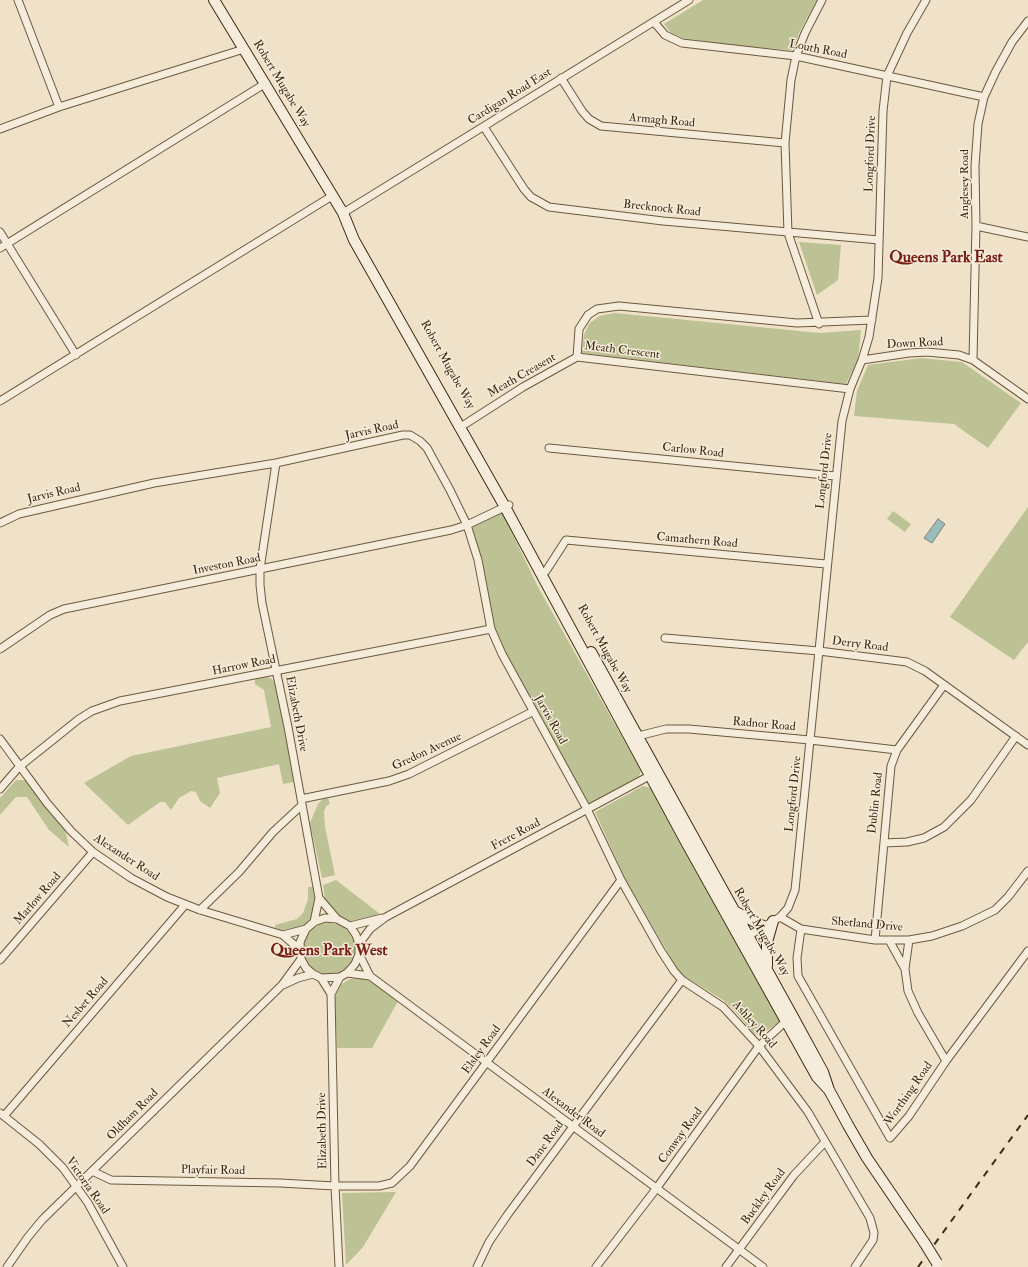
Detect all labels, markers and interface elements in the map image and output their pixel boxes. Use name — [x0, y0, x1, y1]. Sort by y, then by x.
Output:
street label: Louth Road — [788, 37, 848, 63]
street label: Robert Mugabe Way — [249, 38, 313, 130]
street label: Cardigan Road East — [466, 65, 554, 129]
street label: Armagh Road — [628, 111, 696, 131]
street label: Longford Drive — [862, 115, 880, 193]
street label: Anglesey Road — [958, 149, 972, 219]
street label: Brecknock Road — [622, 198, 702, 220]
district label: Queens Park East — [889, 249, 1003, 269]
street label: Robert Mugabe Way — [417, 318, 477, 412]
street label: Down Road — [886, 335, 944, 353]
street label: Meath Crescent — [583, 339, 661, 363]
street label: Meath Creasent — [485, 351, 559, 401]
street label: Jarvis Road — [344, 418, 400, 444]
street label: Longford Drive — [814, 432, 836, 510]
street label: Carlow Road — [662, 441, 724, 461]
street label: Jarvis Road — [26, 481, 82, 507]
street label: Camathern Road — [656, 530, 738, 552]
street label: Investon Road — [192, 551, 262, 579]
street label: Robert Mugabe Way — [574, 602, 634, 696]
street label: Derry Road — [831, 634, 889, 656]
street label: Harrow Road — [211, 653, 277, 679]
street label: Elizabeth Drive — [282, 675, 310, 753]
street label: Jarvis Road — [531, 693, 569, 747]
street label: Radnor Road — [732, 715, 796, 735]
street label: Gredon Avenue — [390, 730, 464, 774]
street label: Longford Drive — [783, 755, 805, 833]
street label: Dublin Road — [866, 772, 886, 834]
street label: Frere Road — [489, 816, 543, 854]
street label: Alexander Road — [91, 832, 161, 884]
street label: Marlow Road — [11, 870, 65, 928]
street label: Robert Mugabe Way — [730, 885, 792, 979]
street label: Shetland Drive — [831, 915, 903, 935]
district label: Queens Park West — [271, 942, 387, 962]
street label: Nesbet Road — [60, 975, 112, 1031]
street label: Ashley Road — [729, 998, 779, 1052]
street label: Elsley Road — [460, 1023, 504, 1077]
street label: Worthing Road — [882, 1059, 936, 1129]
street label: Alexander Road — [539, 1085, 607, 1141]
street label: Oldham Road — [104, 1086, 162, 1144]
street label: Elizabeth Drive — [315, 1093, 331, 1169]
street label: Conway Road — [656, 1105, 706, 1167]
street label: Dane Road — [524, 1118, 568, 1170]
street label: Victoria Road — [62, 1155, 112, 1217]
street label: Playfair Road — [181, 1163, 245, 1179]
street label: Buckley Road — [739, 1166, 789, 1228]

